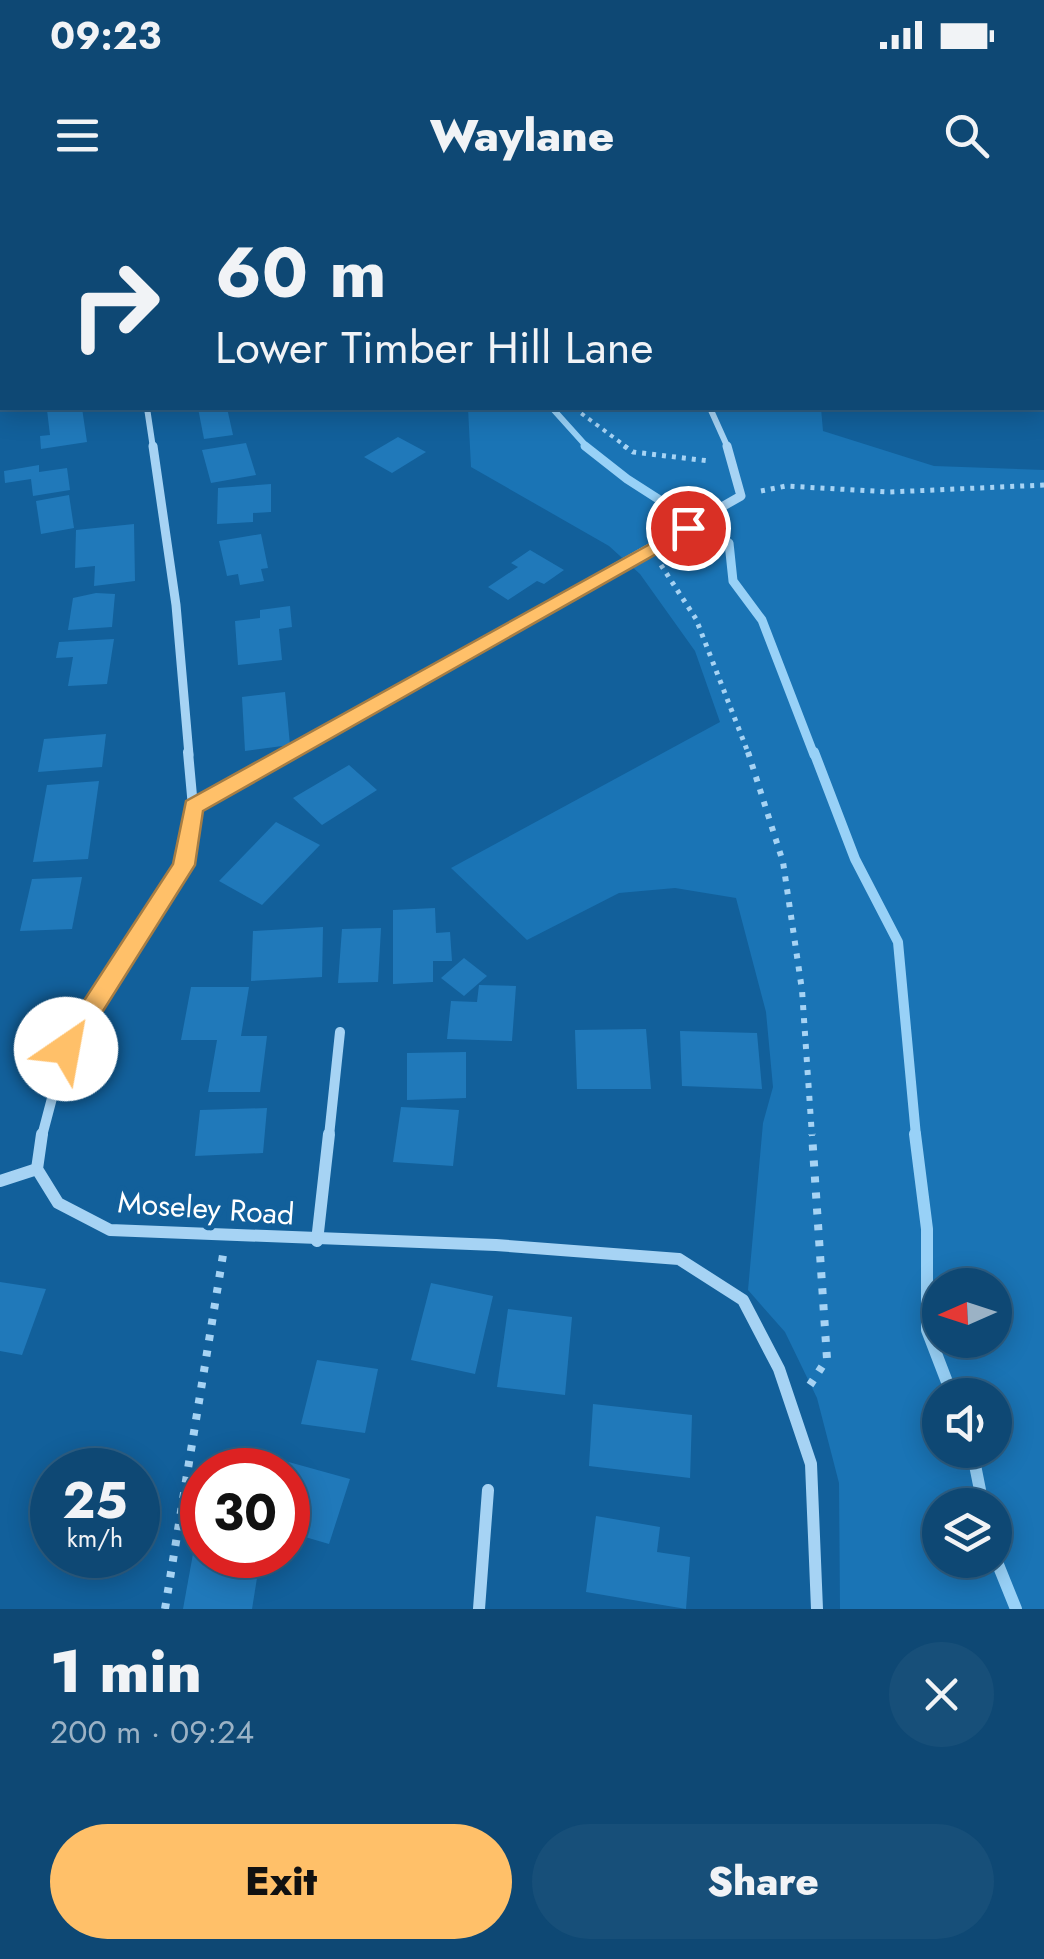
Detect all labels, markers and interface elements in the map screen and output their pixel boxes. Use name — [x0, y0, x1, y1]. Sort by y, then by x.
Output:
text: 09:23 — [50, 8, 161, 63]
text: Waylane — [430, 103, 614, 168]
icon: menu — [50, 108, 105, 163]
icon: search — [939, 108, 994, 163]
text: 60 m — [215, 222, 387, 323]
icon: right — [50, 240, 180, 370]
text: Lower Timber Hill Lane — [215, 315, 653, 380]
pin — [646, 486, 731, 571]
icon: arrive — [661, 501, 716, 556]
position arrow — [14, 997, 118, 1101]
street label: Moseley Road — [116, 1180, 296, 1236]
north arrow — [922, 1268, 1012, 1358]
map controls — [922, 1268, 1012, 1578]
button: sound — [922, 1378, 1012, 1468]
speed limit sign: 30 — [180, 1448, 310, 1578]
text: 25 — [62, 1464, 128, 1537]
button: layers — [922, 1488, 1012, 1578]
text: km/h — [67, 1520, 123, 1556]
text: 1 min — [50, 1628, 202, 1715]
button: close — [889, 1642, 994, 1747]
text: 200 m · 09:24 — [50, 1709, 254, 1755]
button: Exit — [50, 1824, 512, 1939]
button: Share — [532, 1824, 994, 1939]

